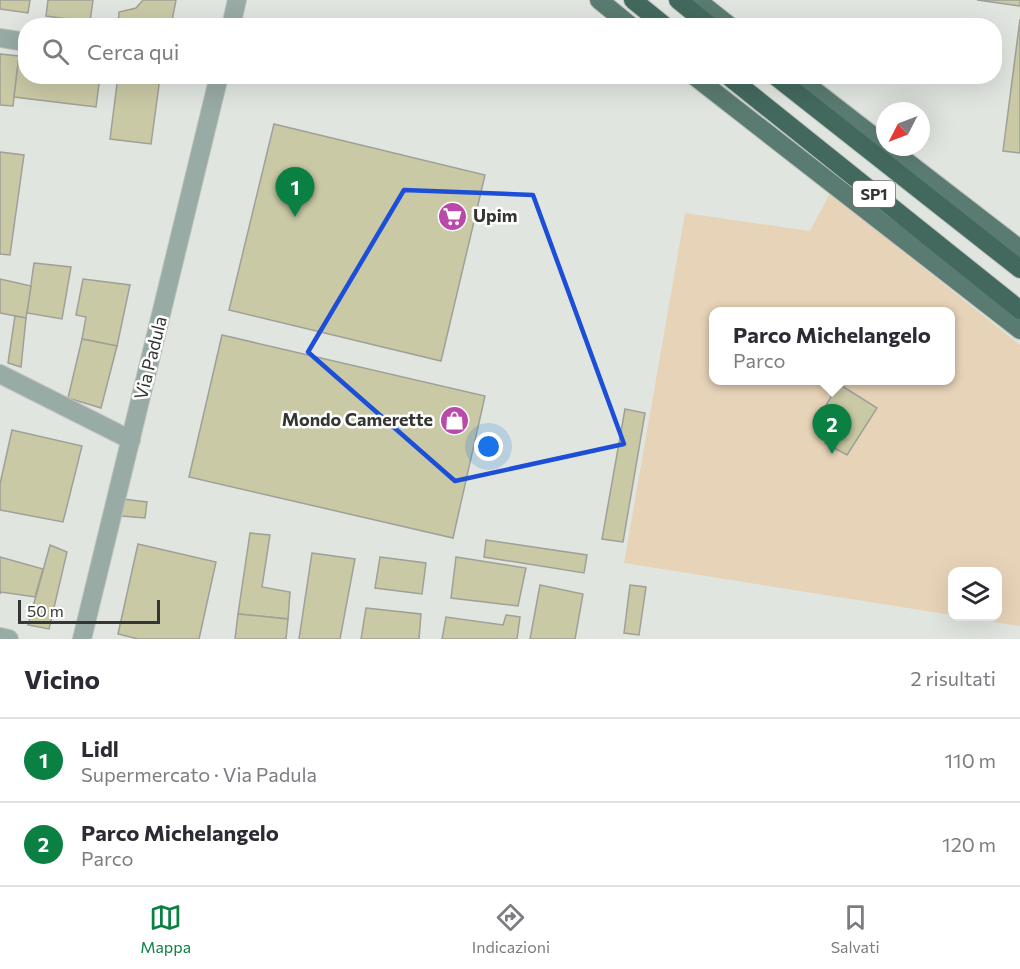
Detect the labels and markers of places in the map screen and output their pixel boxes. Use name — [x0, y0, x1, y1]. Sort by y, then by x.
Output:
pin: 1 — [276, 168, 314, 217]
supermarket icon: Upim — [436, 200, 468, 232]
place label: Upim — [473, 204, 518, 226]
shop icon: Mondo Camerette — [438, 404, 470, 436]
pin: 2 — [812, 404, 852, 454]
place label: Mondo Camerette — [282, 408, 433, 430]

